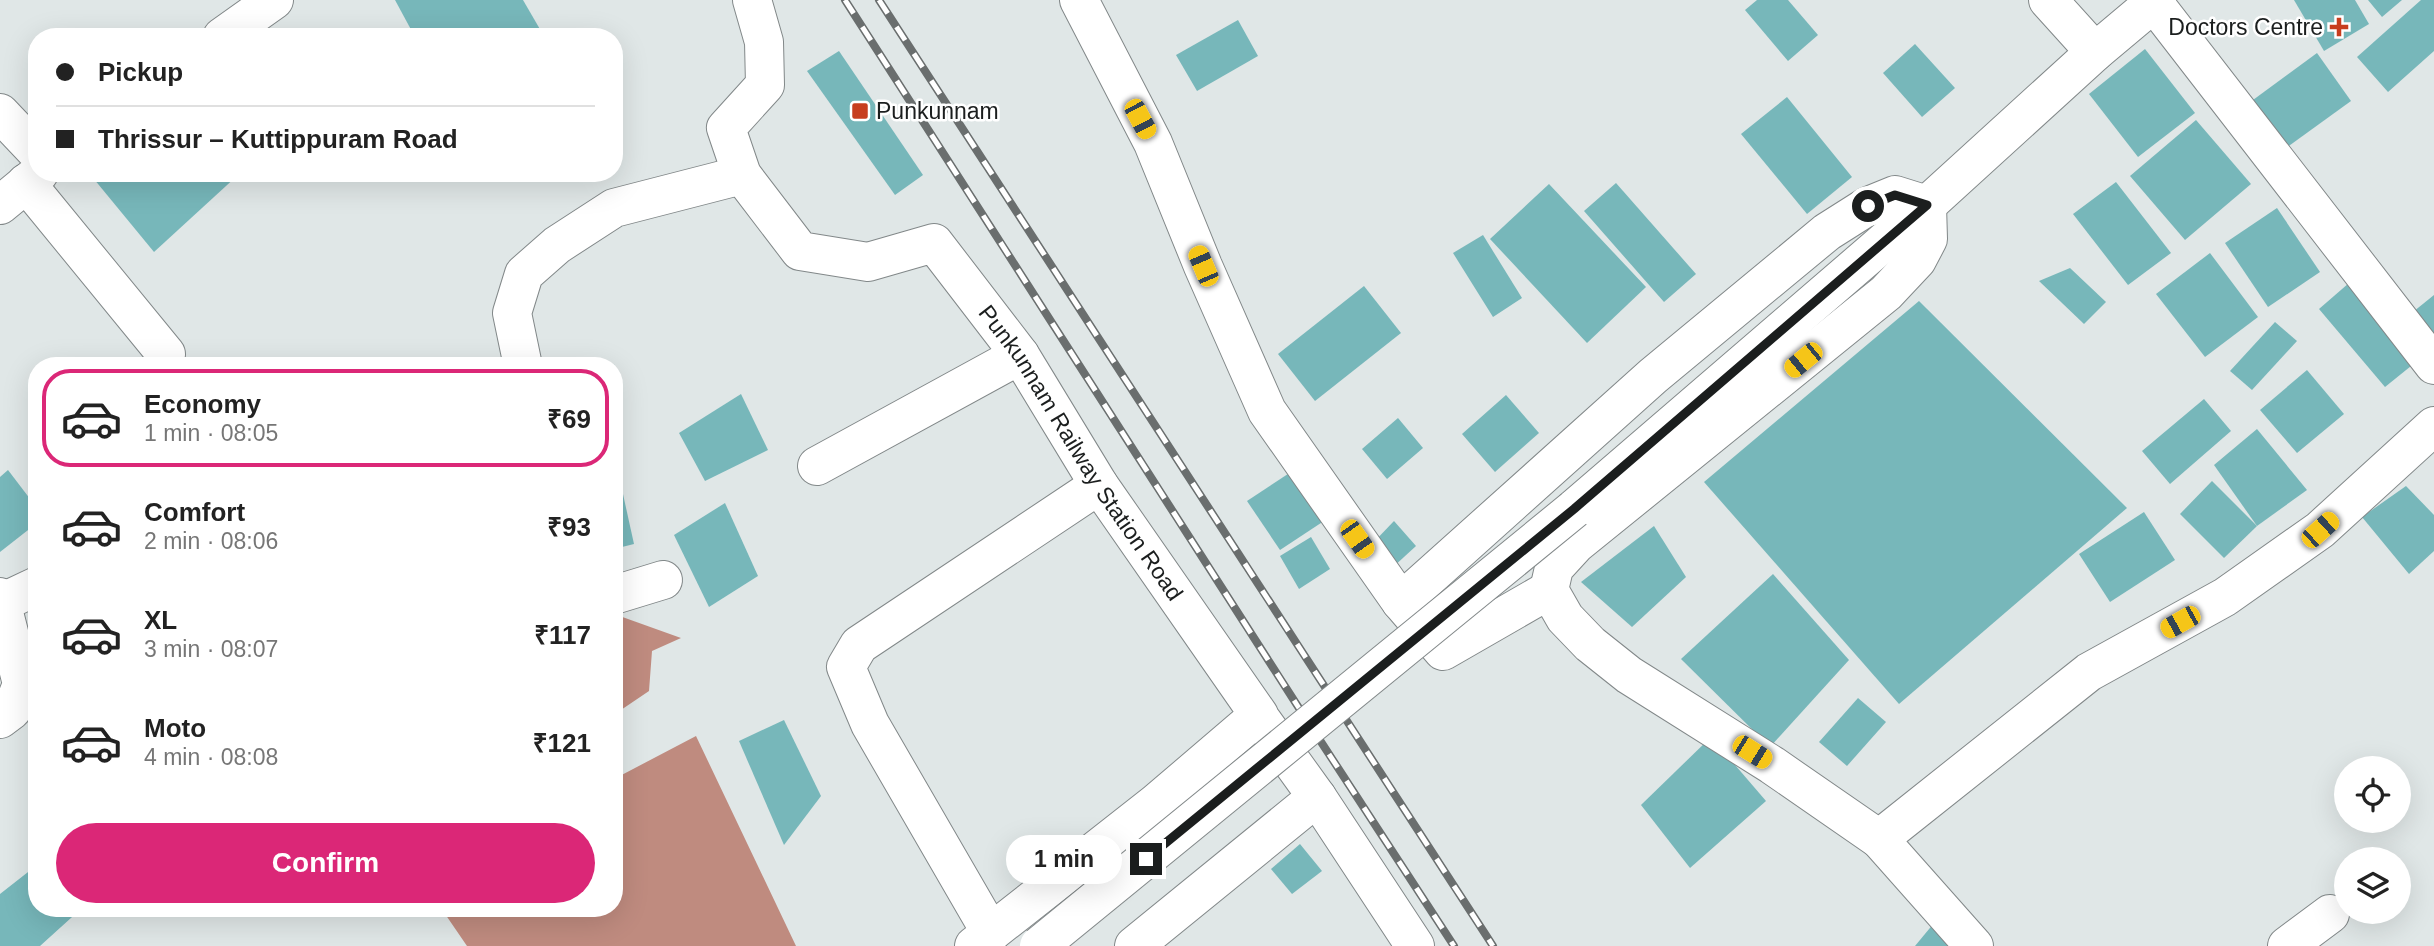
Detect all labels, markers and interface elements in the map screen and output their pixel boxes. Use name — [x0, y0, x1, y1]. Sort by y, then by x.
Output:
place label: Doctors Centre — [2168, 14, 2323, 40]
marker: Doctors Centre — [2329, 17, 2349, 37]
text: Pickup — [98, 57, 183, 87]
car — [1121, 96, 1160, 142]
place label: Punkunnam — [876, 98, 999, 124]
marker: Punkunnam — [850, 101, 870, 121]
text: Thrissur – Kuttippuram Road — [98, 124, 458, 154]
route start — [1852, 190, 1884, 222]
car — [1186, 243, 1221, 289]
street label: Punkunnam Railway Station Road — [974, 300, 1188, 605]
car — [1781, 339, 1826, 381]
icon: car — [60, 387, 123, 450]
text: Economy — [144, 389, 261, 419]
text: ₹69 — [547, 404, 591, 434]
text: 1 min · 08:05 — [144, 420, 278, 446]
icon: car — [60, 495, 123, 558]
text: Comfort — [144, 497, 245, 527]
car — [2298, 508, 2343, 552]
text: ₹93 — [547, 512, 591, 542]
car — [1337, 516, 1378, 562]
text: 2 min · 08:06 — [144, 528, 278, 554]
icon: car — [60, 603, 123, 666]
car — [2157, 603, 2204, 641]
text: XL — [144, 605, 177, 635]
text: ₹117 — [534, 620, 591, 650]
text: 3 min · 08:07 — [144, 636, 278, 662]
icon: car — [60, 711, 123, 774]
text: Moto — [144, 713, 206, 743]
text: ₹121 — [533, 728, 591, 758]
car — [1729, 732, 1776, 772]
text: 4 min · 08:08 — [144, 744, 278, 770]
map controls — [2334, 756, 2411, 924]
button: locate — [2334, 756, 2411, 833]
button: Confirm — [56, 823, 595, 903]
callout: 1 min — [1006, 834, 1122, 884]
route end — [1130, 843, 1162, 875]
text: 1 min — [1034, 846, 1094, 872]
button: layers — [2334, 847, 2411, 924]

